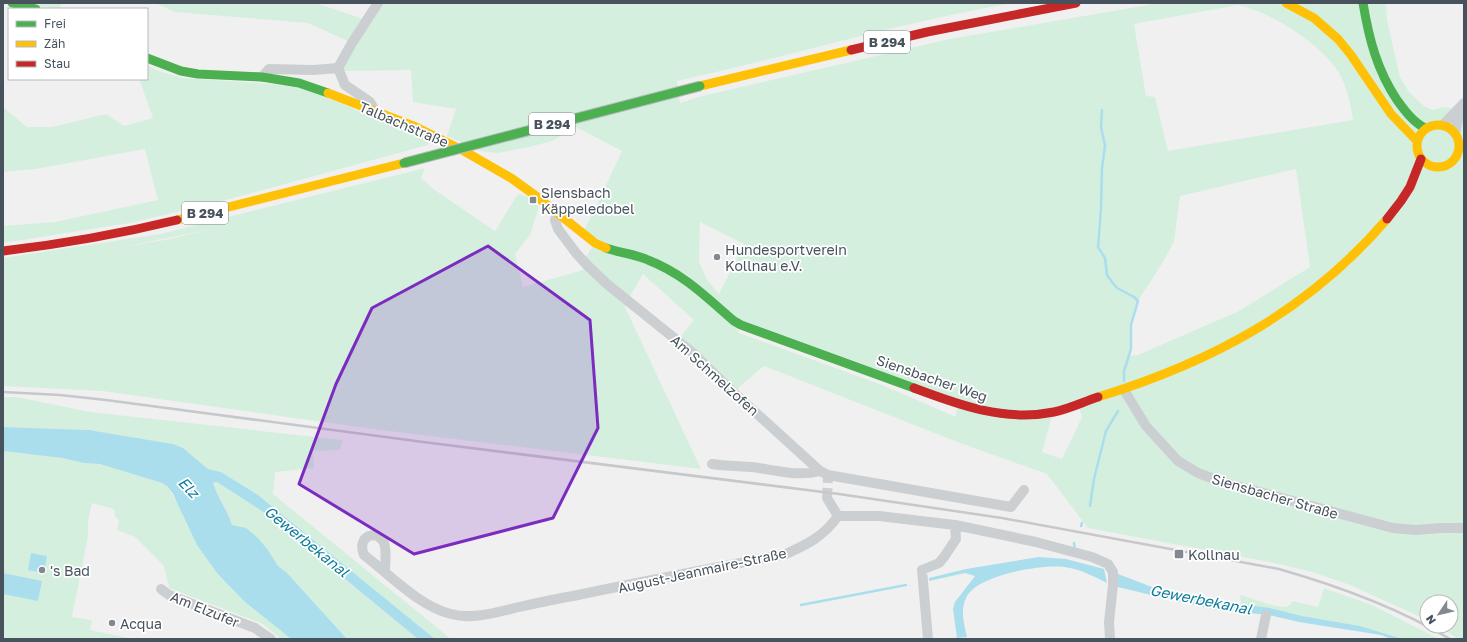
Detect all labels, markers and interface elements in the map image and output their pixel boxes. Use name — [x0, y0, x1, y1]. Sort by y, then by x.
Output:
legend — [8, 8, 148, 80]
text: Frei — [44, 16, 66, 31]
road number: B 294 — [864, 31, 910, 53]
text: Zäh — [44, 36, 65, 51]
text: Stau — [44, 56, 70, 71]
street label: Talbachstraße — [357, 98, 451, 150]
road number: B 294 — [529, 113, 575, 135]
place label: Siensbach Käppeledobel — [541, 184, 634, 217]
marker: Siensbach Käppeledobel — [528, 195, 538, 205]
road number: B 294 — [182, 202, 228, 224]
place label: Hundesportverein Kollnau e.V. — [725, 241, 847, 274]
marker: Hundesportverein Kollnau e.V. — [712, 252, 722, 262]
street label: Am Schmelzofen — [667, 331, 763, 419]
street label: Siensbacher Weg — [874, 351, 990, 405]
street label: Siensbacher Straße — [1210, 470, 1340, 522]
water label: Elz — [175, 473, 204, 502]
water label: Gewerbekanal — [261, 502, 354, 581]
street label: August-Jeanmaire-Straße — [616, 544, 788, 596]
place label: Kollnau — [1188, 546, 1240, 563]
marker: Kollnau — [1173, 548, 1185, 560]
place label: 's Bad — [50, 562, 90, 579]
marker: 's Bad — [37, 565, 47, 575]
water label: Gewerbekanal — [1149, 580, 1254, 618]
street label: Am Elzufer — [168, 588, 242, 631]
north arrow — [1419, 594, 1459, 634]
text: N — [1423, 613, 1438, 627]
place label: Acqua — [120, 615, 162, 632]
marker: Acqua — [107, 618, 117, 628]

